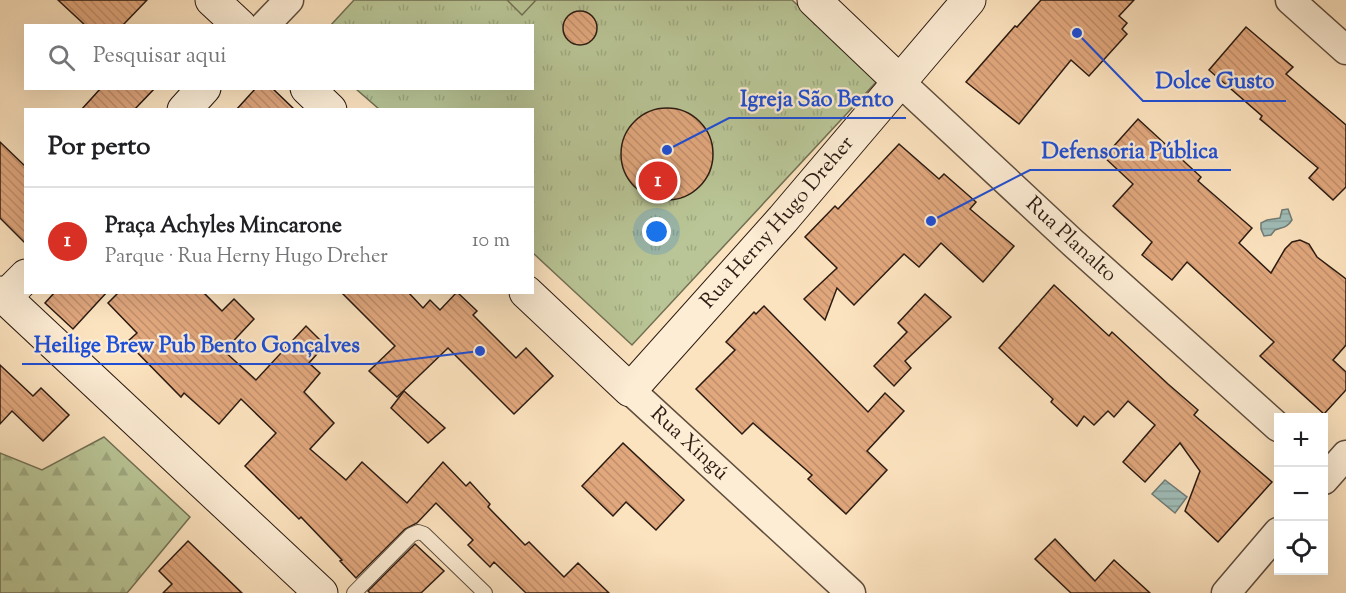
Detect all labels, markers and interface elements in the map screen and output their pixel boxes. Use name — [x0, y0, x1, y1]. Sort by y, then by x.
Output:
search box — [24, 24, 534, 90]
icon: search — [45, 41, 78, 74]
text: Pesquisar aqui — [93, 41, 227, 73]
callout: Dolce Gusto — [1143, 61, 1286, 101]
text: Dolce Gusto — [1155, 67, 1275, 99]
callout: Igreja São Bento — [729, 78, 906, 118]
text: Igreja São Bento — [740, 85, 894, 117]
text: Por perto — [48, 129, 150, 166]
street label: Rua Herny Hugo Dreher — [694, 130, 862, 316]
callout: Defensoria Pública — [1030, 130, 1231, 170]
text: Defensoria Pública — [1042, 137, 1219, 169]
pin: 1 — [638, 158, 678, 204]
street label: Rua Planalto — [1018, 190, 1123, 290]
text: Praça Achyles Mincarone — [105, 211, 342, 243]
your location — [642, 217, 671, 246]
text: 1 — [64, 227, 71, 256]
text: 10 m — [472, 227, 510, 256]
text: Parque · Rua Herny Hugo Dreher — [105, 243, 388, 272]
callout: Heilige Brew Pub Bento Gonçalves — [22, 324, 372, 364]
text: Heilige Brew Pub Bento Gonçalves — [34, 331, 360, 363]
street label: Rua Xingú — [643, 400, 735, 488]
map controls — [1274, 413, 1328, 575]
button: + — [1274, 413, 1328, 467]
button: − — [1274, 467, 1328, 521]
button: locate — [1274, 521, 1328, 575]

